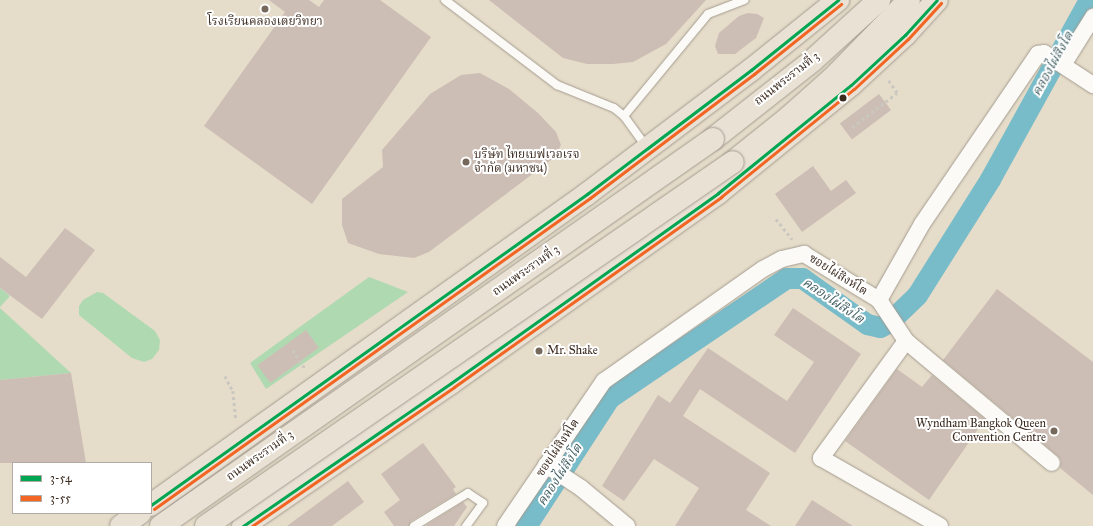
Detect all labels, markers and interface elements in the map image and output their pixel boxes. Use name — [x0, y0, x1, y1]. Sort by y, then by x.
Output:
marker: โรงเรียนคลองเตยวิทยา — [260, 4, 270, 14]
place label: โรงเรียนคลองเตยวิทยา — [207, 15, 323, 29]
water label: คลองไผ่สิงโต — [1029, 29, 1077, 99]
street label: ถนนพระรามที่ 3 — [752, 49, 822, 109]
unlabelled marker — [838, 93, 848, 103]
place label: บริษัท ไทยเบฟเวอเรจ จำกัด (มหาชน) — [474, 148, 580, 176]
marker: บริษัท ไทยเบฟเวอเรจ จำกัด (มหาชน) — [461, 157, 471, 167]
street label: ถนนพระรามที่ 3 — [490, 243, 562, 299]
street label: ซอยไผ่สิงห์โต — [806, 251, 870, 299]
water label: คลองไผ่สิงโต — [799, 275, 867, 327]
place label: Mr. Shake — [547, 344, 598, 358]
marker: Mr. Shake — [534, 346, 544, 356]
street label: ซอยไผ่สิงห์โต — [533, 416, 583, 480]
place label: Wyndham Bangkok Queen Convention Centre — [916, 417, 1046, 445]
marker: Wyndham Bangkok Queen Convention Centre — [1049, 426, 1059, 436]
street label: ถนนพระรามที่ 3 — [224, 428, 296, 484]
water label: คลองไผ่สิงโต — [534, 441, 586, 509]
legend — [12, 462, 152, 514]
text: 3-54 — [50, 471, 72, 485]
text: 3-55 — [50, 491, 71, 505]

